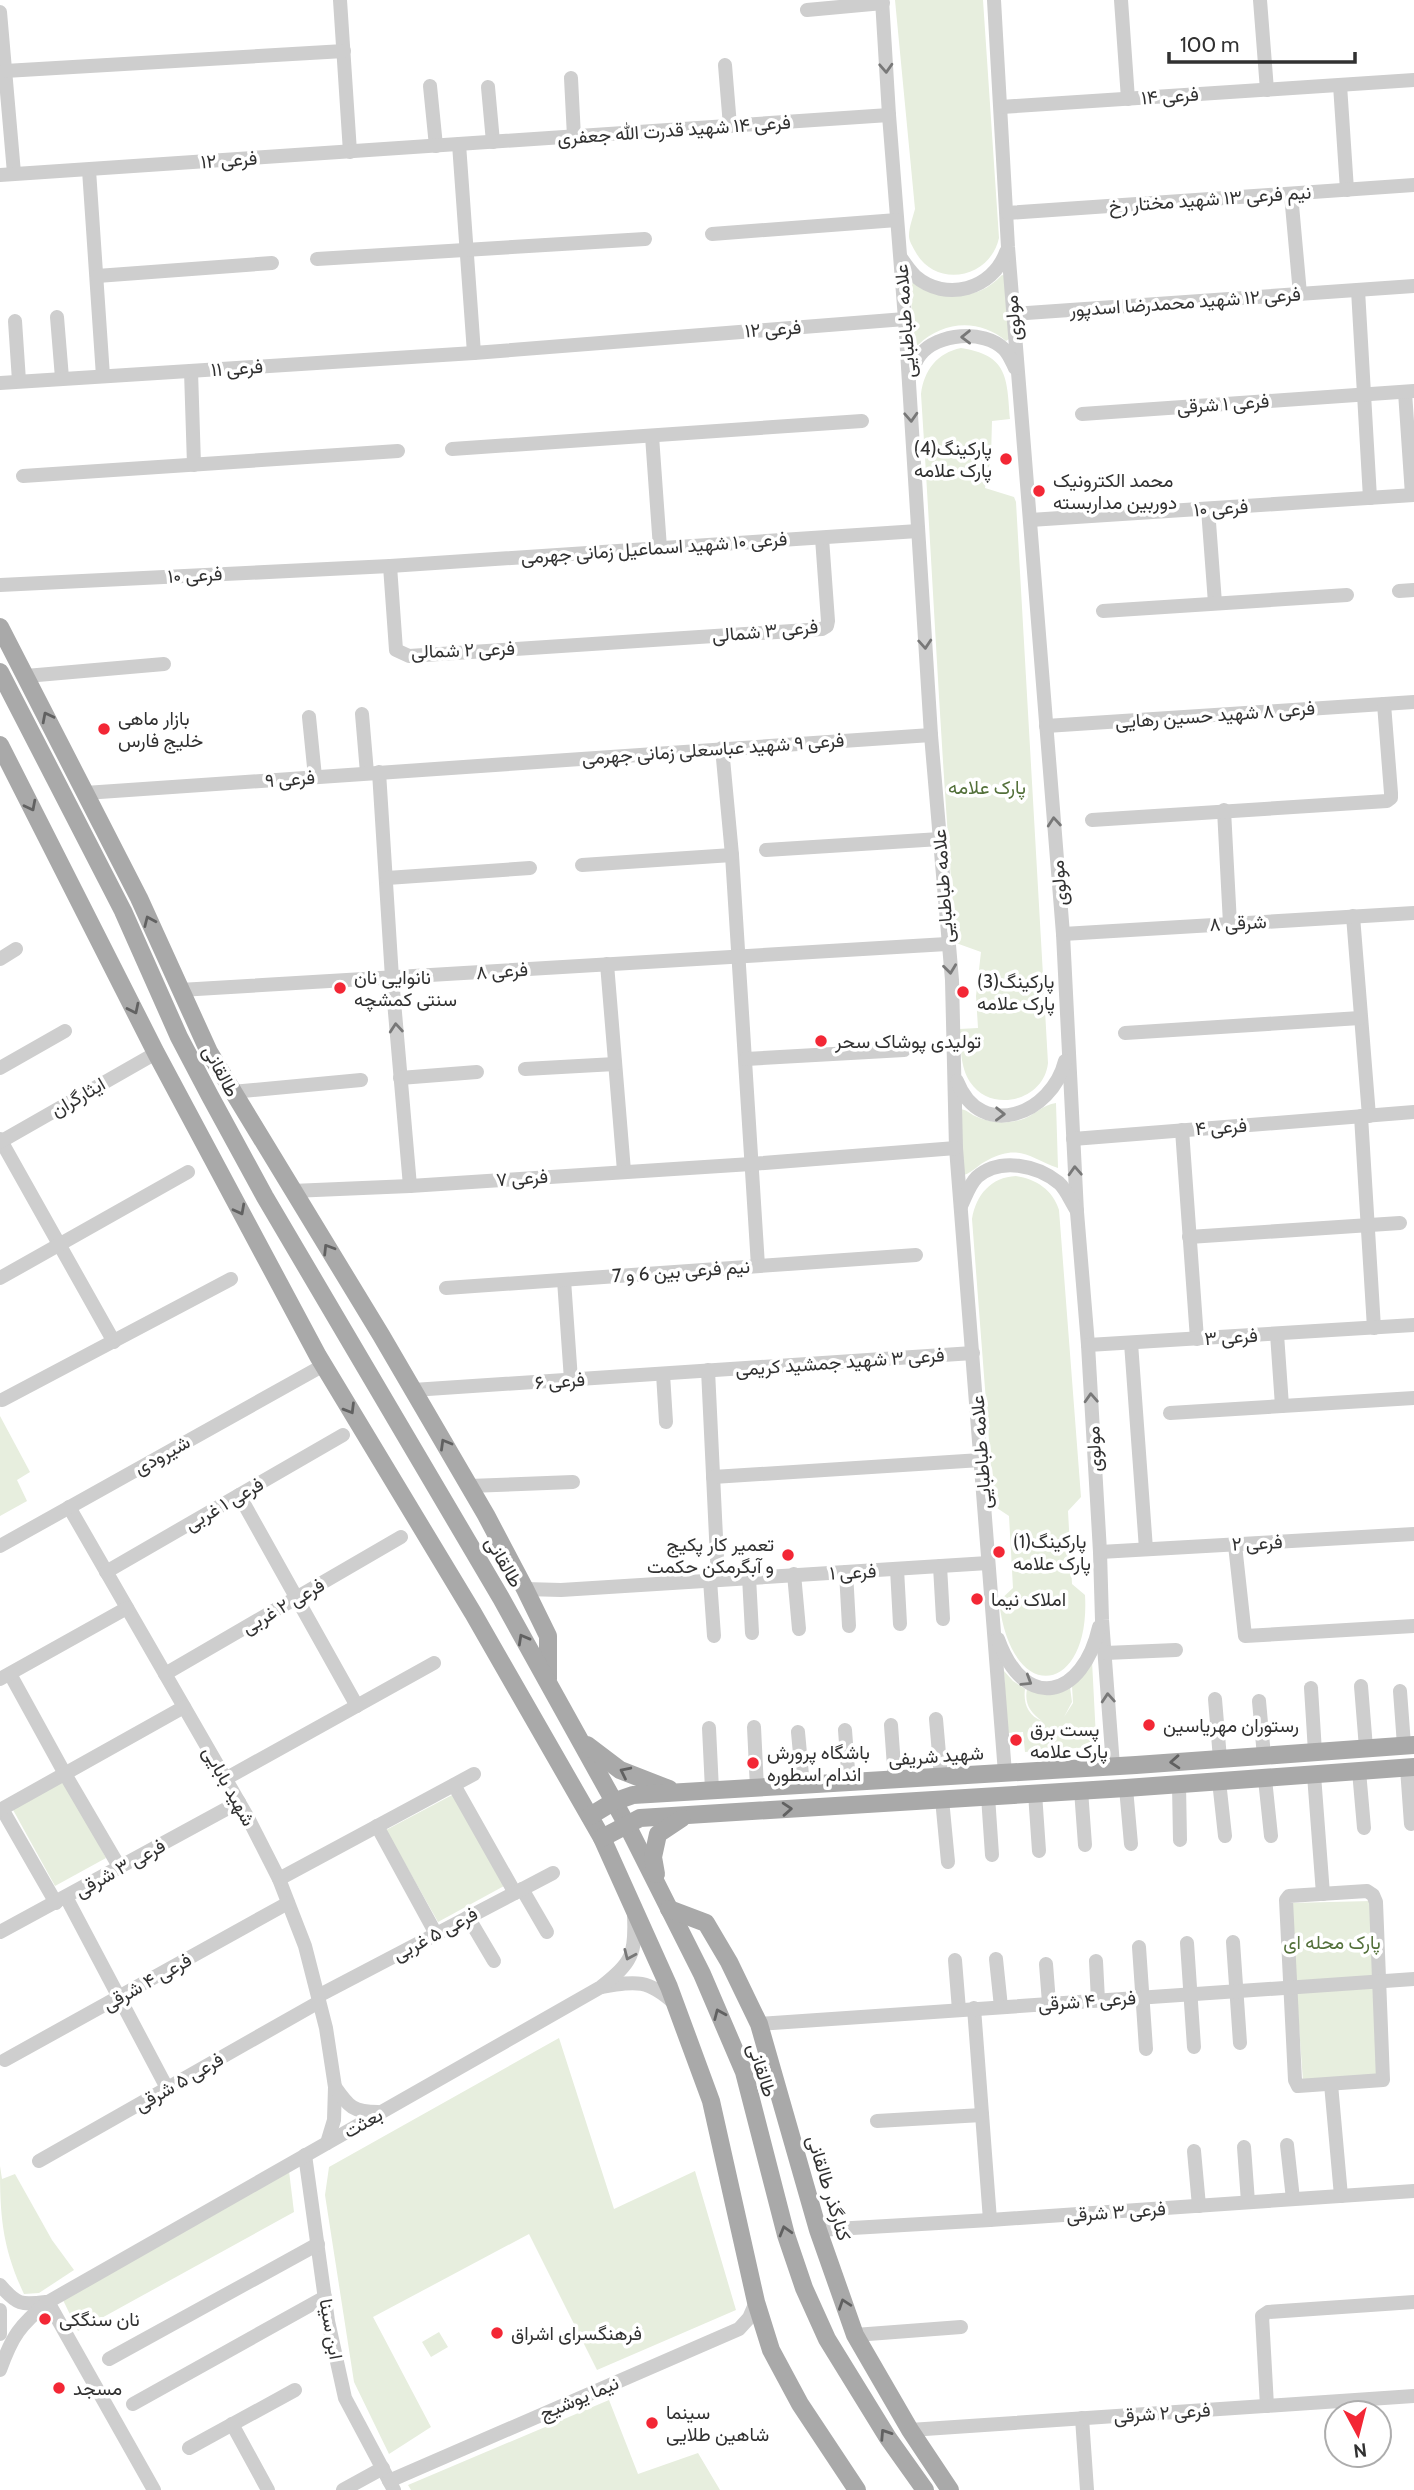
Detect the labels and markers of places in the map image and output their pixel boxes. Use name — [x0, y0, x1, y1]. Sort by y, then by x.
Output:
place label: پارکینگ(4) پارک علامه — [914, 437, 992, 484]
marker: پارکینگ(4) پارک علامه — [998, 451, 1014, 467]
place label: محمد الکترونیک دوربین مداربسته — [1053, 469, 1177, 514]
marker: محمد الکترونیک دوربین مداربسته — [1031, 483, 1047, 499]
place label: بازار ماهی خلیج فارس — [118, 707, 203, 754]
marker: بازار ماهی خلیج فارس — [96, 721, 112, 737]
place label: نانوایی نان سنتی کمشچه — [354, 966, 457, 1013]
place label: پارکینگ(3) پارک علامه — [977, 970, 1055, 1017]
marker: نانوایی نان سنتی کمشچه — [332, 980, 348, 996]
marker: پارکینگ(3) پارک علامه — [955, 984, 971, 1000]
place label: تولیدی پوشاک سحر — [834, 1030, 981, 1055]
marker: تولیدی پوشاک سحر — [813, 1033, 829, 1049]
place label: پارکینگ(1) پارک علامه — [1013, 1530, 1091, 1577]
place label: تعمیر کار پکیج و آبگرمکن حکمت — [647, 1533, 774, 1578]
marker: پارکینگ(1) پارک علامه — [991, 1544, 1007, 1560]
marker: تعمیر کار پکیج و آبگرمکن حکمت — [780, 1547, 796, 1563]
place label: املاک نیما — [991, 1588, 1066, 1611]
marker: املاک نیما — [969, 1591, 985, 1607]
place label: رستوران مهریاسین — [1163, 1714, 1299, 1737]
marker: رستوران مهریاسین — [1141, 1717, 1157, 1733]
place label: پست برق پارک علامه — [1030, 1718, 1108, 1765]
marker: پست برق پارک علامه — [1008, 1732, 1024, 1748]
place label: باشگاه پرورش اندام اسطوره — [767, 1741, 870, 1787]
marker: باشگاه پرورش اندام اسطوره — [745, 1755, 761, 1771]
place label: نان سنگکی — [59, 2308, 140, 2331]
marker: نان سنگکی — [37, 2311, 53, 2327]
place label: فرهنگسرای اشراق — [511, 2322, 642, 2345]
marker: فرهنگسرای اشراق — [489, 2325, 505, 2341]
place label: مسجد — [73, 2377, 122, 2400]
marker: مسجد — [51, 2380, 67, 2396]
place label: سینما شاهین طلایی — [666, 2401, 769, 2446]
marker: سینما شاهین طلایی — [644, 2415, 660, 2431]

